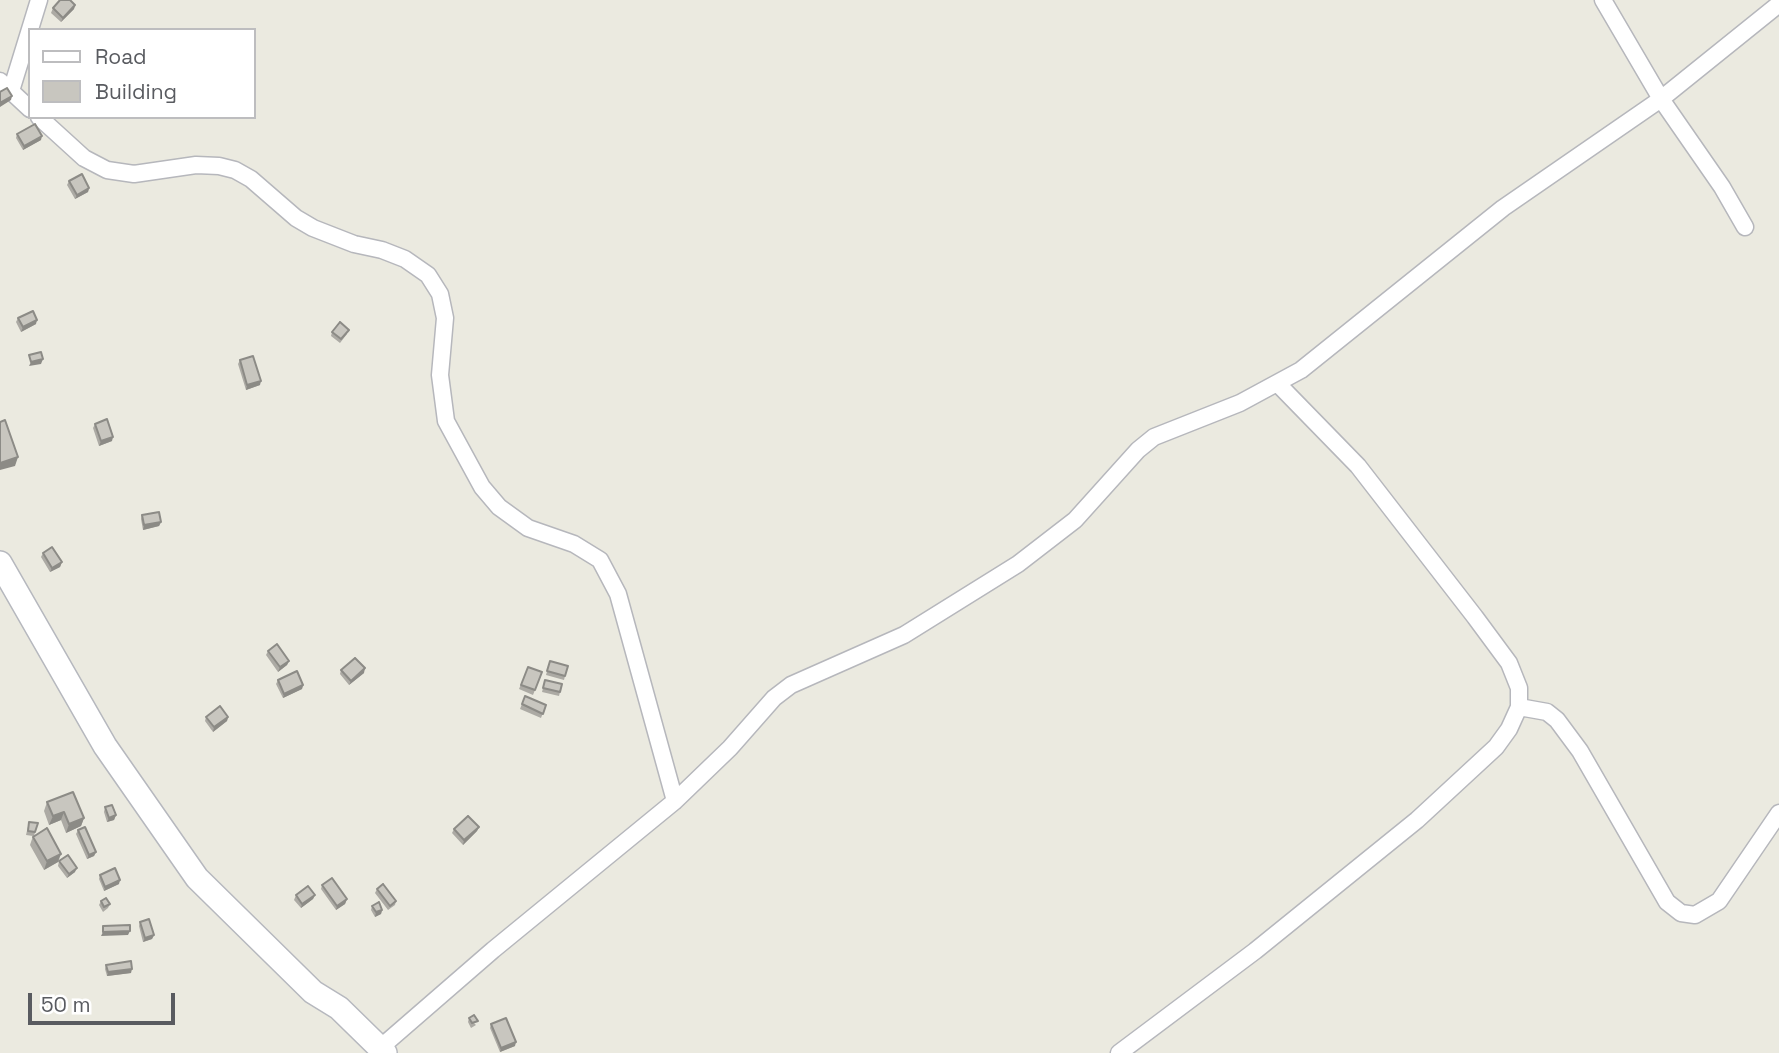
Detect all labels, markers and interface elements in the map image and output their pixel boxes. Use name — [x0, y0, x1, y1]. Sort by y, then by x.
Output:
legend — [28, 28, 256, 119]
text: Road — [95, 43, 147, 70]
text: Building — [95, 78, 177, 105]
scale bar — [32, 979, 178, 1023]
text: 50 m — [41, 991, 91, 1018]

